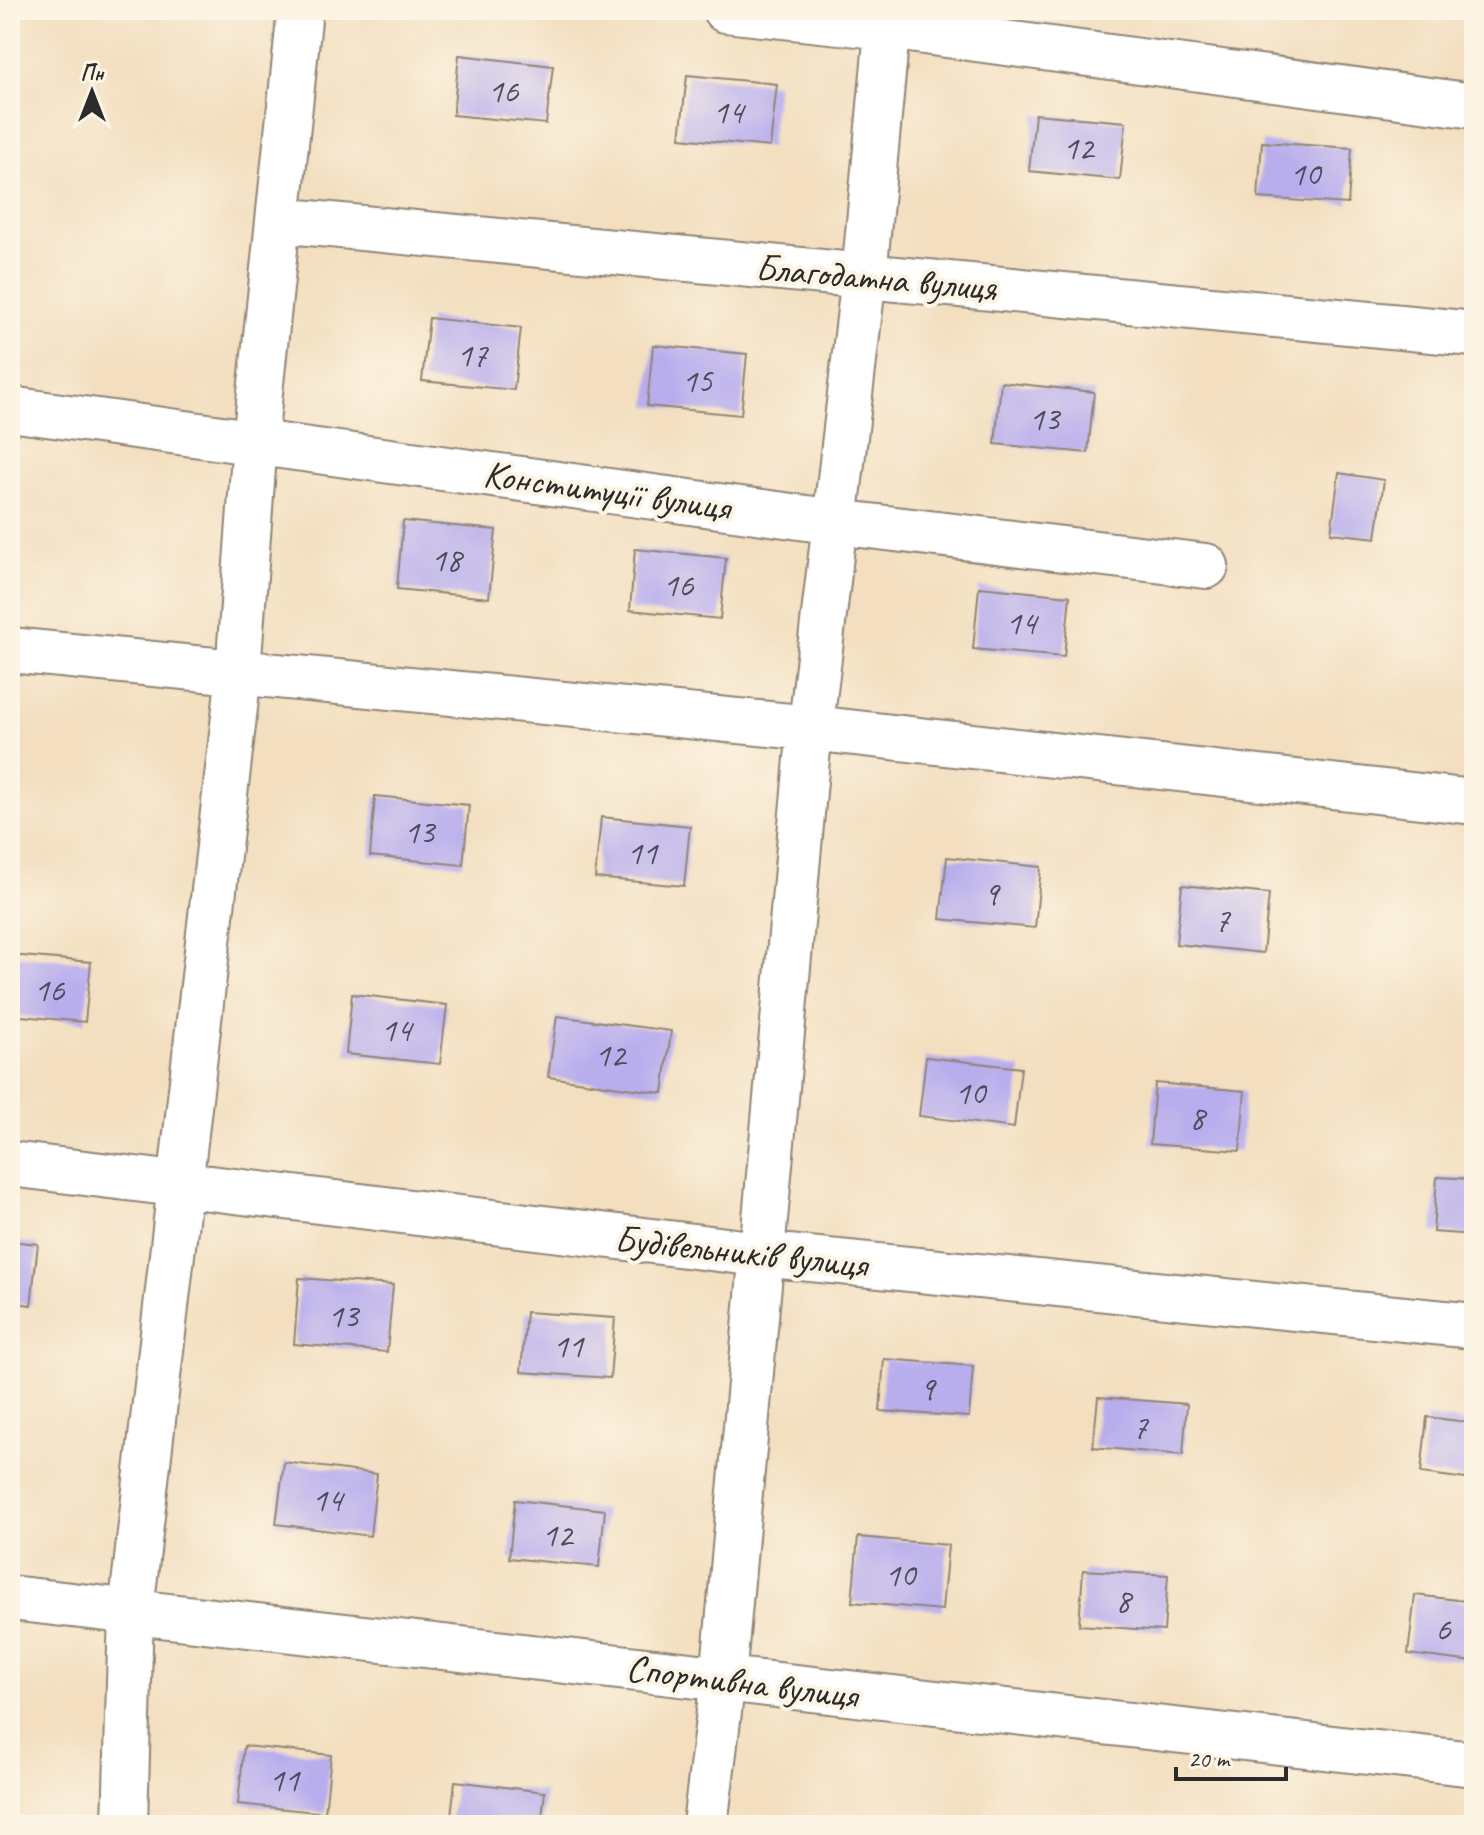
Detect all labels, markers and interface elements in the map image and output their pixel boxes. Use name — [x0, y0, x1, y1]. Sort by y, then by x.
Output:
north arrow — [52, 52, 132, 132]
text: Пн — [80, 59, 105, 87]
house number: 16 — [488, 69, 520, 112]
house number: 14 — [713, 90, 747, 133]
house number: 12 — [1063, 126, 1096, 169]
house number: 10 — [1290, 152, 1323, 195]
street label: Благодатна вулиця — [754, 244, 1000, 312]
house number: 17 — [457, 333, 489, 376]
house number: 15 — [682, 359, 714, 402]
house number: 13 — [1029, 397, 1062, 440]
street label: Конституції вулиця — [481, 450, 736, 531]
house number: 18 — [431, 538, 465, 581]
house number: 16 — [663, 563, 695, 606]
house number: 14 — [1006, 601, 1040, 644]
house number: 13 — [404, 810, 437, 853]
house number: 11 — [627, 831, 659, 874]
house number: 9 — [983, 872, 1001, 915]
house number: 7 — [1214, 898, 1231, 941]
house number: 16 — [34, 968, 66, 1011]
house number: 14 — [381, 1008, 415, 1051]
house number: 12 — [595, 1033, 628, 1076]
house number: 10 — [955, 1071, 988, 1114]
house number: 8 — [1189, 1096, 1208, 1139]
street label: Будівельників вулиця — [612, 1215, 873, 1288]
house number: 13 — [328, 1294, 361, 1337]
house number: 11 — [553, 1324, 585, 1367]
house number: 9 — [919, 1367, 937, 1410]
house number: 7 — [1132, 1405, 1149, 1448]
house number: 14 — [312, 1478, 346, 1521]
house number: 12 — [542, 1513, 575, 1556]
house number: 10 — [885, 1553, 918, 1596]
house number: 8 — [1115, 1579, 1134, 1622]
house number: 6 — [1435, 1607, 1452, 1650]
street label: Спортивна вулиця — [624, 1644, 863, 1719]
scale bar — [1176, 1731, 1286, 1781]
text: 20 m — [1188, 1744, 1231, 1774]
house number: 11 — [269, 1758, 301, 1801]

